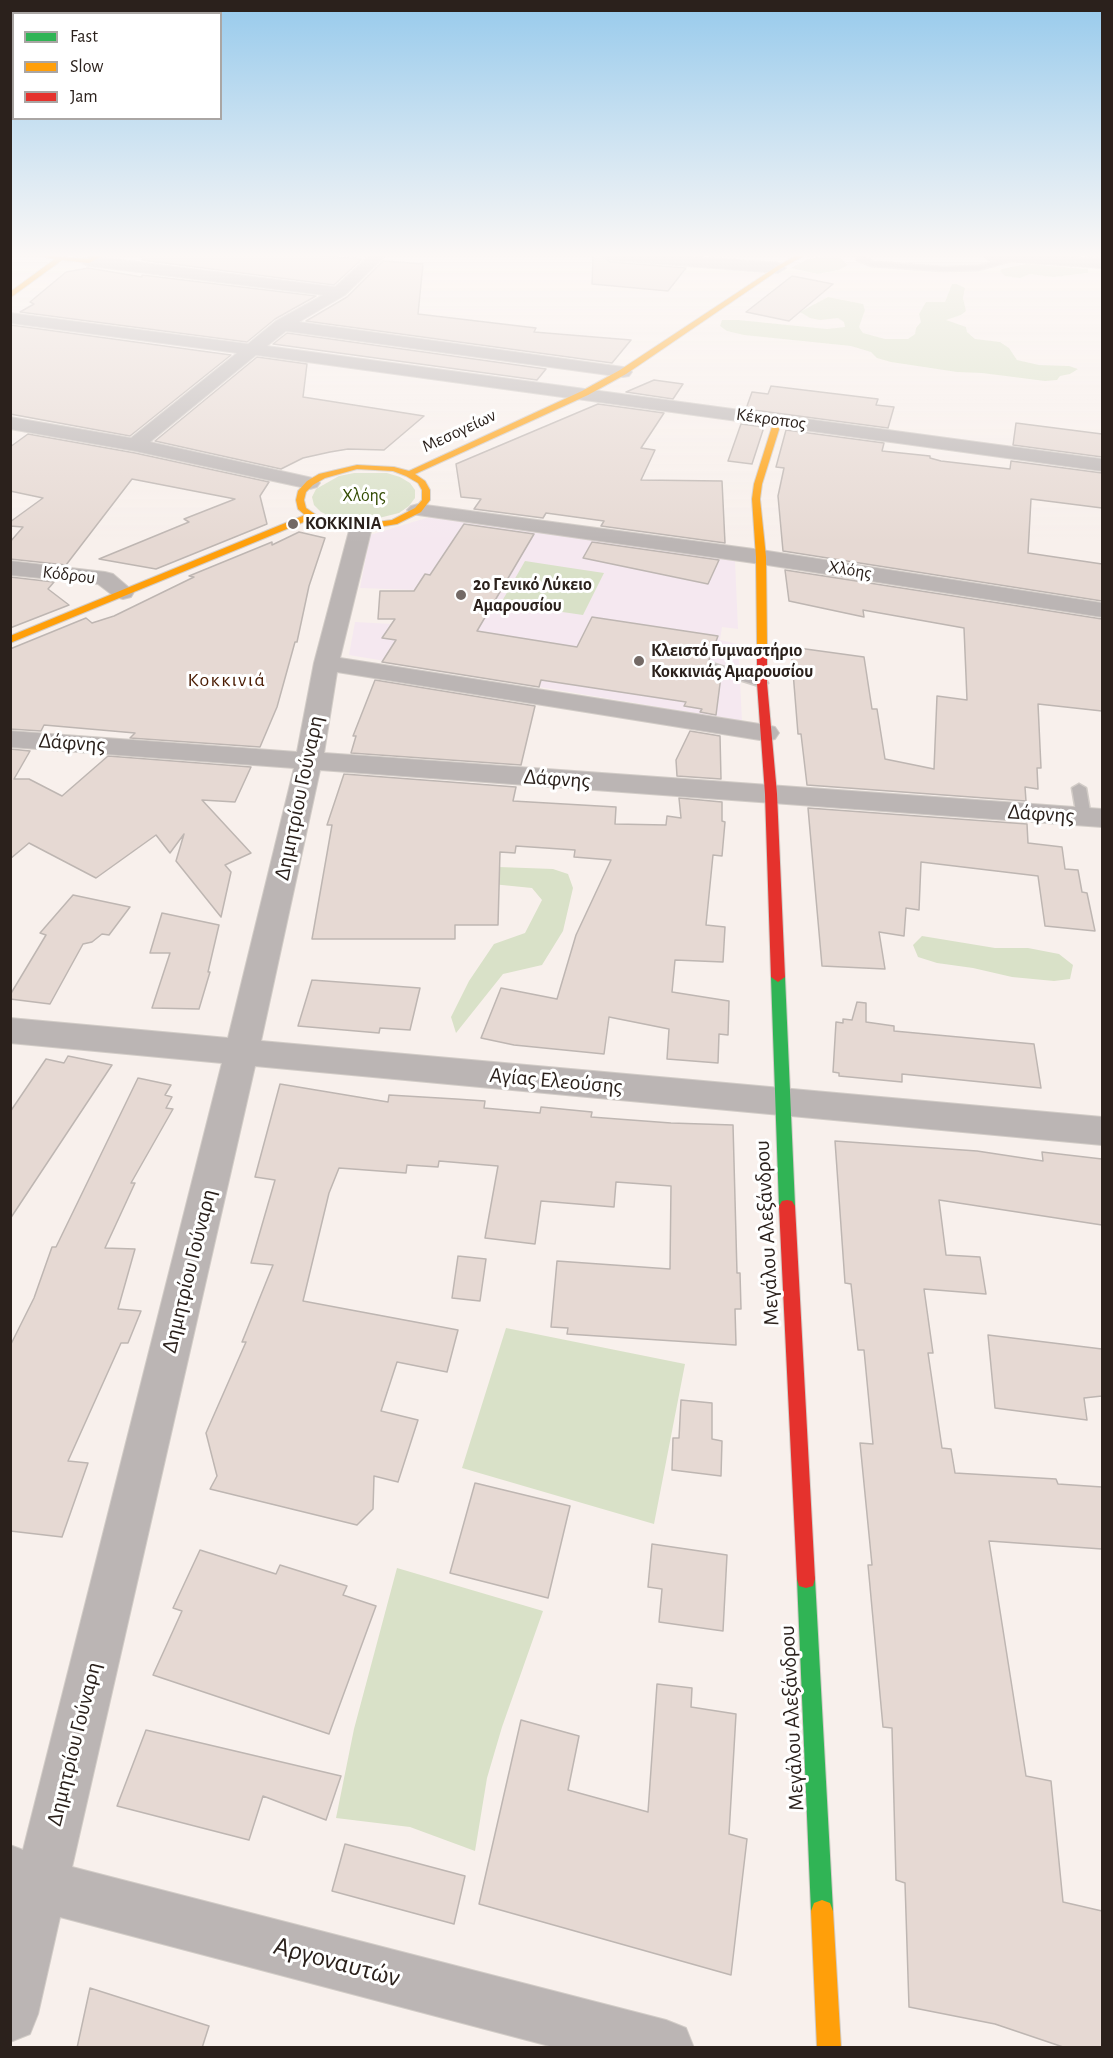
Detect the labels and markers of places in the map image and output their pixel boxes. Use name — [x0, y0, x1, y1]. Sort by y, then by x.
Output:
place label: ΚΟΚΚΙΝΙΑ — [305, 513, 382, 535]
marker: ΚΟΚΚΙΝΙΑ — [286, 517, 300, 531]
place label: 2ο Γενικό Λύκειο Αμαρουσίου — [473, 574, 592, 616]
marker: 2ο Γενικό Λύκειο Αμαρουσίου — [454, 588, 468, 602]
place label: Κλειστό Γυμναστήριο Κοκκινιάς Αμαρουσίου — [651, 640, 813, 682]
marker: Κλειστό Γυμναστήριο Κοκκινιάς Αμαρουσίου — [632, 654, 646, 668]

